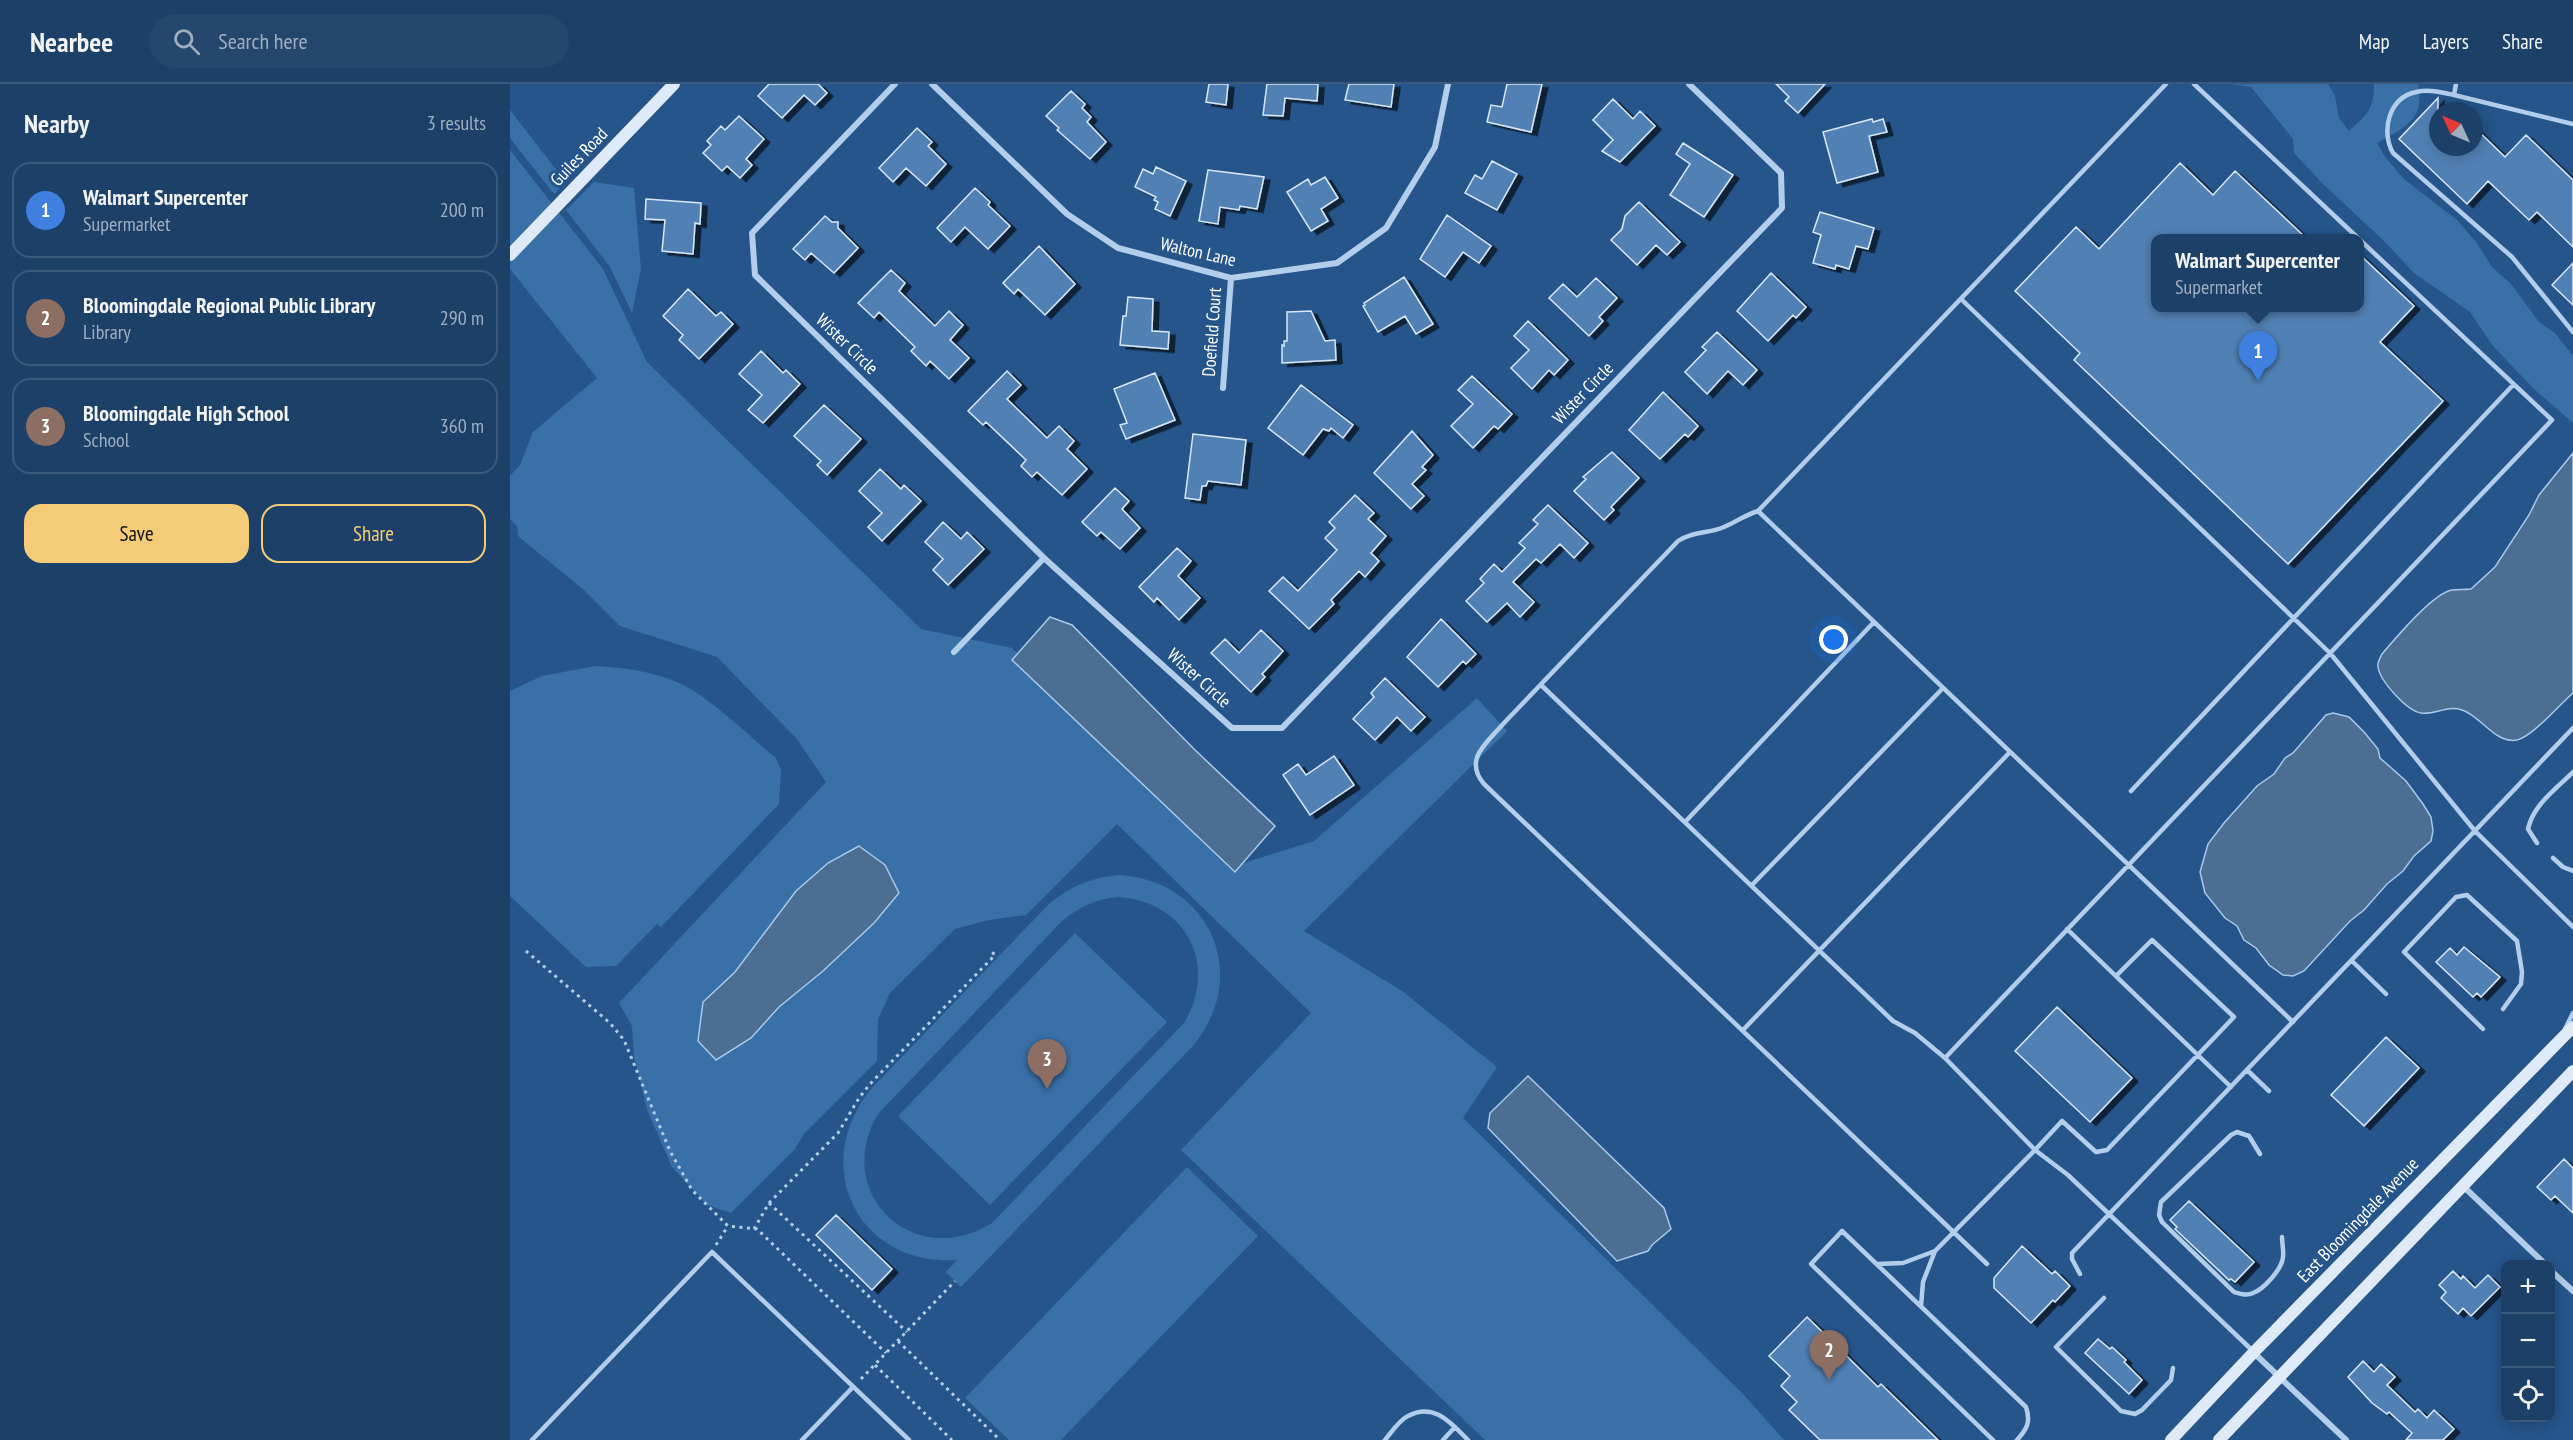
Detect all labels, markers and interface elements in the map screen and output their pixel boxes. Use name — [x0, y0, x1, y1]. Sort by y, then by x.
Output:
search box — [149, 14, 569, 68]
text: Nearbee — [30, 23, 113, 60]
icon: search — [170, 25, 203, 58]
text: Search here — [218, 27, 308, 55]
text: Map — [2359, 28, 2390, 55]
text: Layers — [2423, 28, 2469, 55]
text: Share — [2502, 28, 2543, 55]
north arrow — [2429, 102, 2483, 156]
text: Nearby — [24, 107, 89, 140]
text: 3 results — [427, 110, 486, 136]
street label: Guiles Road — [545, 122, 612, 191]
text: Walmart Supercenter — [83, 183, 248, 211]
text: 1 — [41, 197, 50, 223]
text: 200 m — [440, 197, 484, 223]
text: Supermarket — [83, 211, 171, 237]
street label: Walton Lane — [1158, 232, 1238, 271]
popup — [2151, 234, 2364, 312]
text: Walmart Supercenter — [2175, 246, 2340, 274]
text: Supermarket — [2175, 274, 2262, 300]
street label: Doefield Court — [1197, 287, 1226, 377]
text: Bloomingdale Regional Public Library — [83, 291, 375, 319]
text: 2 — [41, 305, 50, 331]
text: 290 m — [440, 305, 484, 331]
street label: Wister Circle — [811, 308, 883, 379]
text: Library — [83, 319, 131, 345]
pin: 1 — [2238, 332, 2278, 381]
street label: Wister Circle — [1547, 357, 1618, 429]
text: Bloomingdale High School — [83, 399, 289, 427]
text: 3 — [41, 413, 50, 439]
text: 360 m — [440, 413, 484, 439]
text: School — [83, 427, 129, 453]
button: Save — [24, 504, 249, 563]
button: Share — [261, 504, 486, 563]
your location — [1819, 625, 1848, 654]
street label: Wister Circle — [1163, 643, 1236, 712]
pin: 3 — [1028, 1040, 1066, 1089]
street label: East Bloomingdale Avenue — [2292, 1152, 2423, 1287]
map controls — [2501, 1260, 2555, 1422]
button: + — [2501, 1260, 2555, 1314]
button: − — [2501, 1314, 2555, 1368]
pin: 2 — [1810, 1330, 1848, 1380]
button: locate — [2501, 1368, 2555, 1422]

